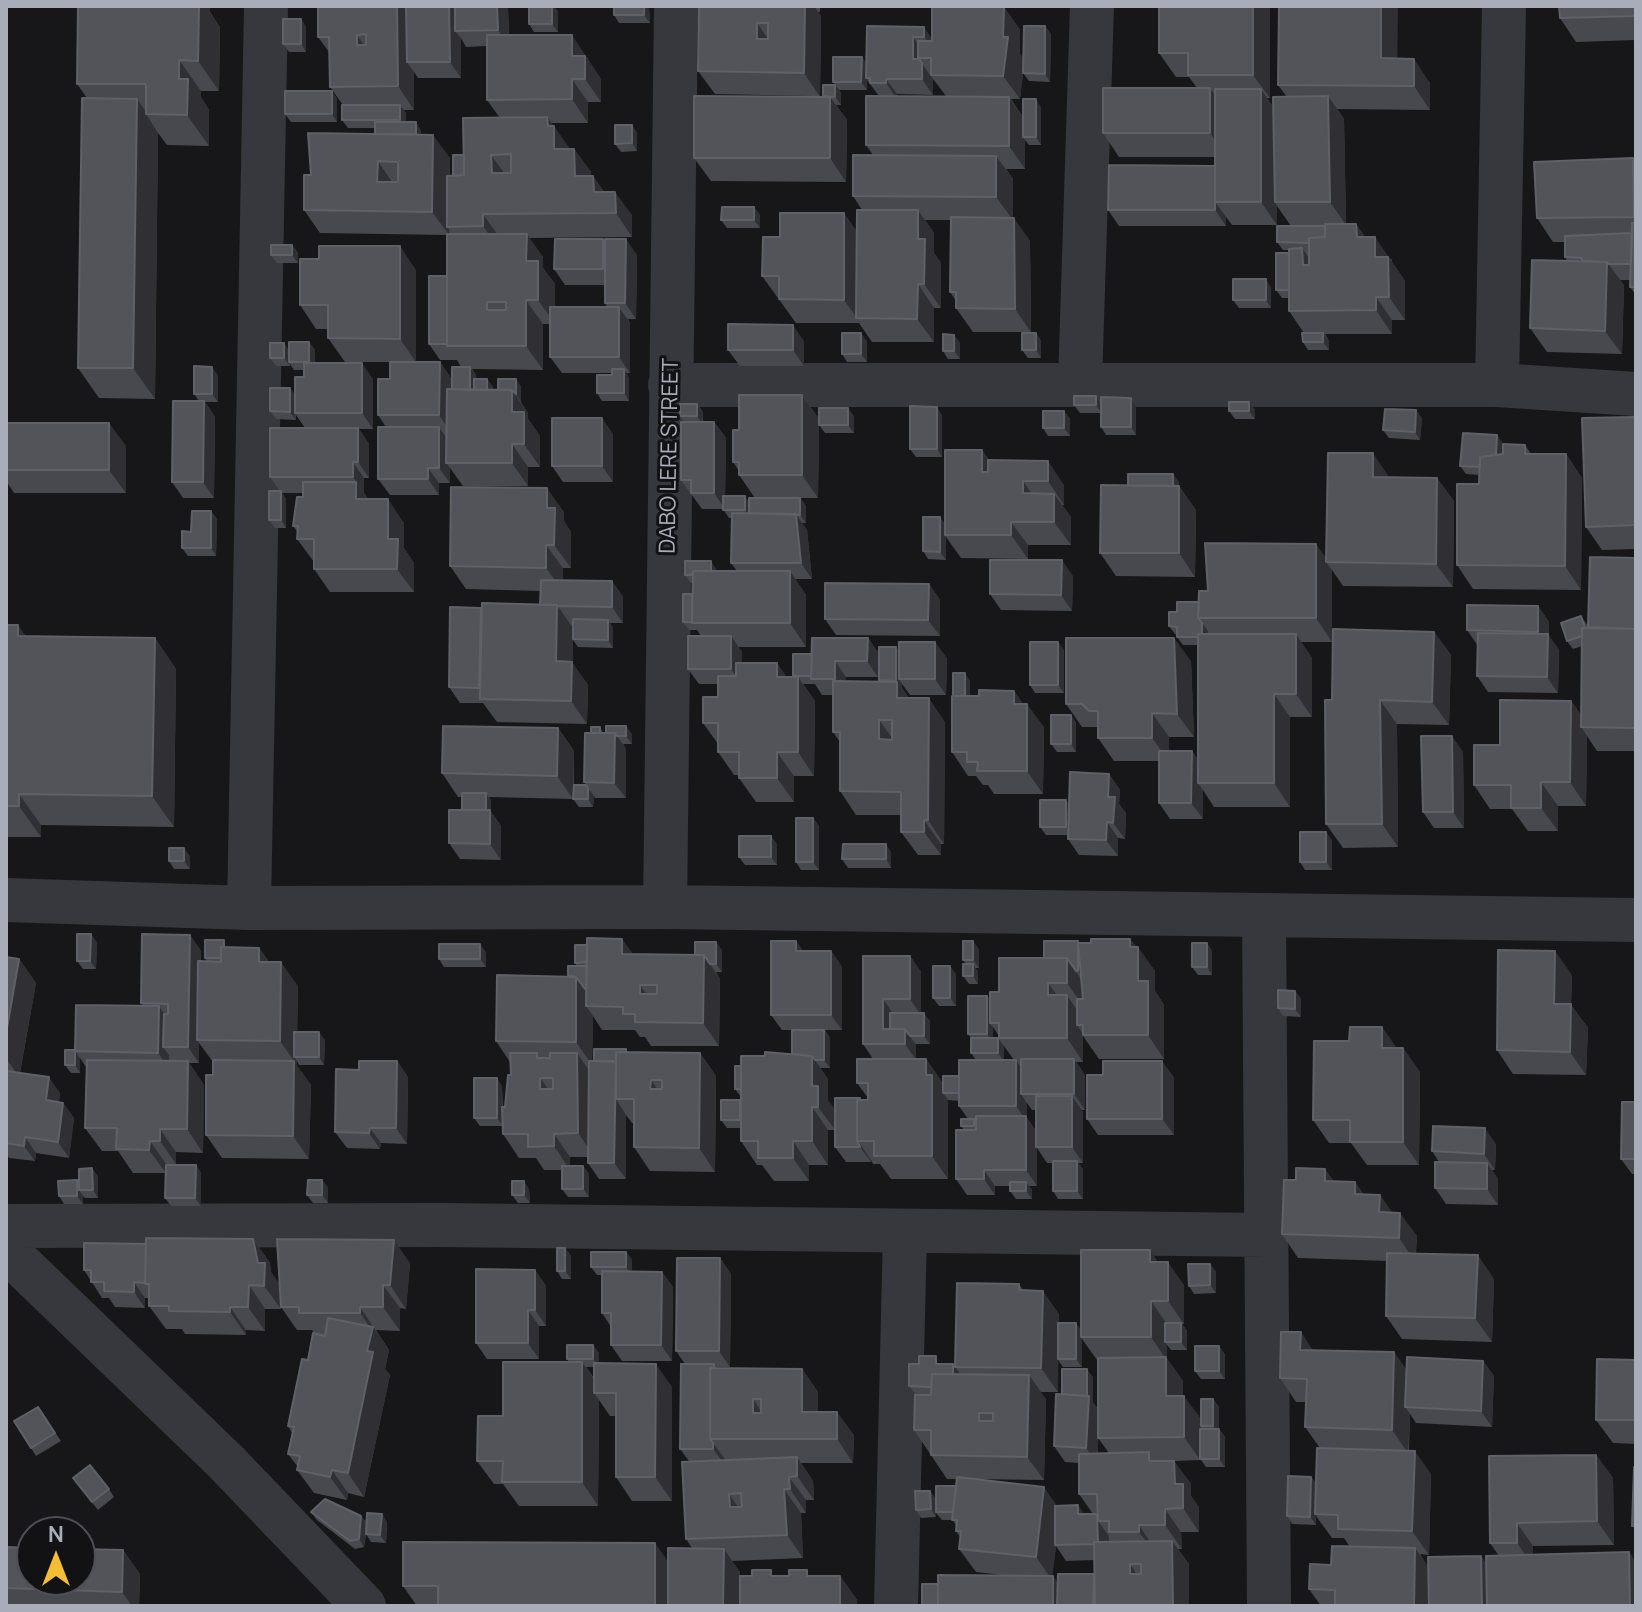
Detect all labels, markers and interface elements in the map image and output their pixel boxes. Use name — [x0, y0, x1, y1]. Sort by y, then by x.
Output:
street label: DABO LERE STREET — [655, 358, 685, 554]
north arrow — [16, 1516, 96, 1596]
text: N — [48, 1519, 64, 1549]

